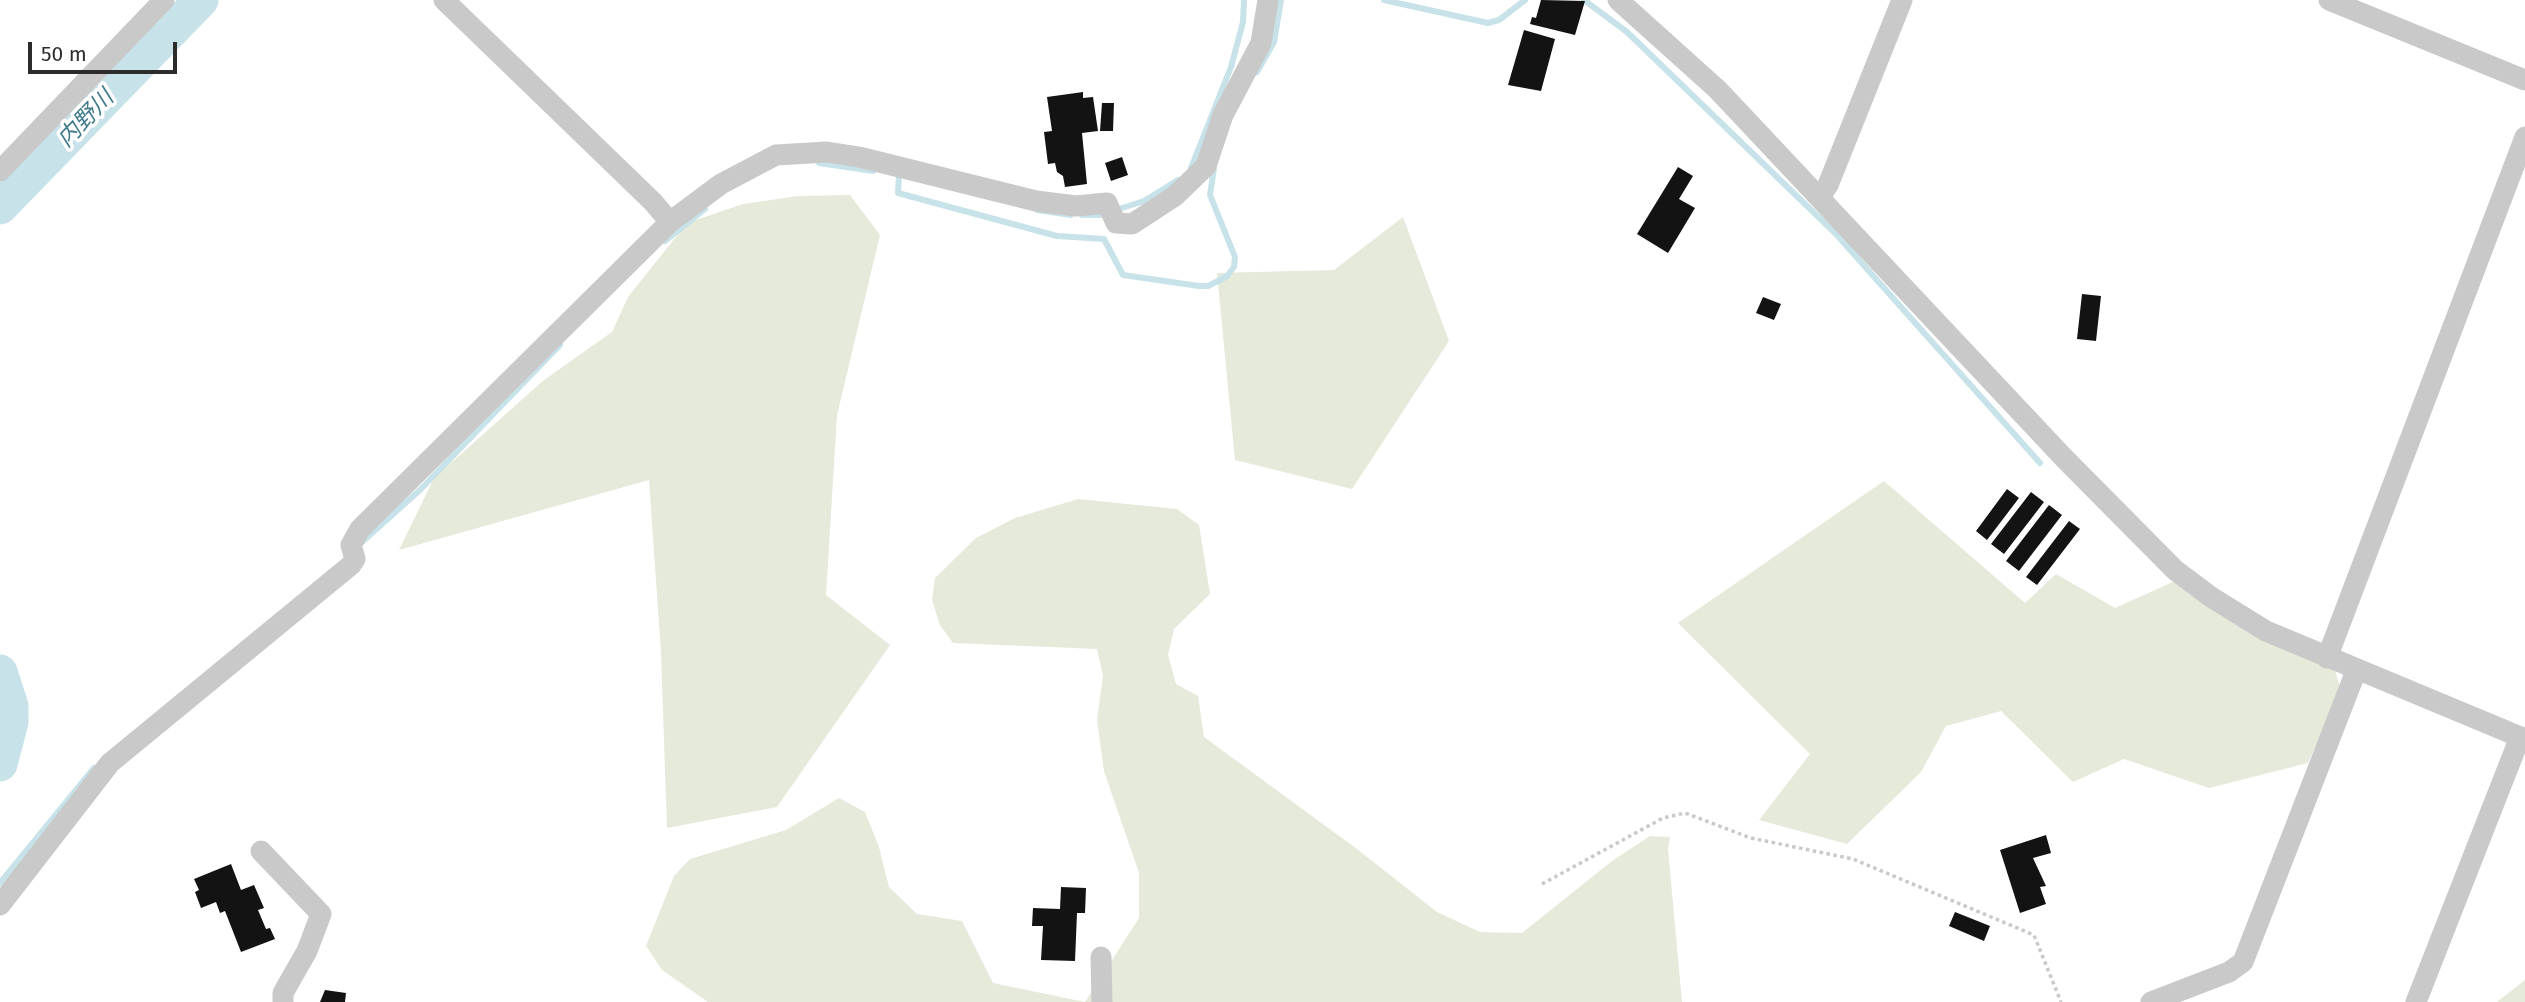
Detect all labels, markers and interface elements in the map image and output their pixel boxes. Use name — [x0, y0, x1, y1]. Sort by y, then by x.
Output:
scale bar — [32, 28, 180, 72]
text: 50 m — [41, 41, 87, 67]
water label: 内野川 — [52, 85, 120, 153]

